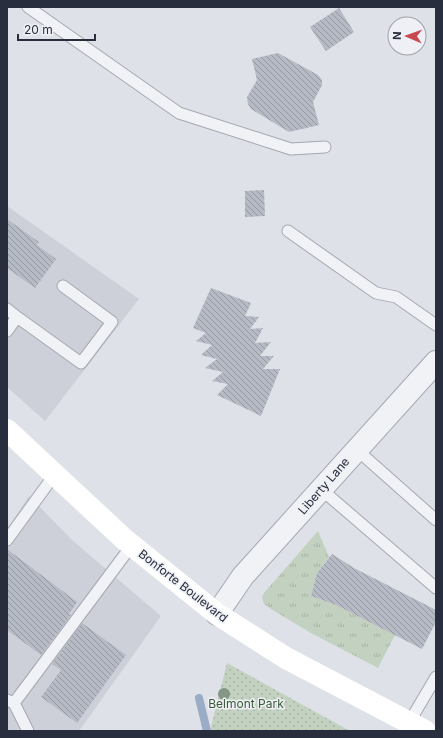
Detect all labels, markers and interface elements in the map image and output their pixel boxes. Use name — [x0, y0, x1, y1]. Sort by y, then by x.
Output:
scale bar — [18, 16, 95, 42]
north arrow — [387, 16, 427, 56]
text: 20 m — [24, 22, 53, 37]
text: N — [390, 31, 404, 40]
street label: Liberty Lane — [295, 454, 352, 517]
street label: Bonforte Boulevard — [136, 546, 231, 625]
park label: Belmont Park — [208, 696, 284, 711]

